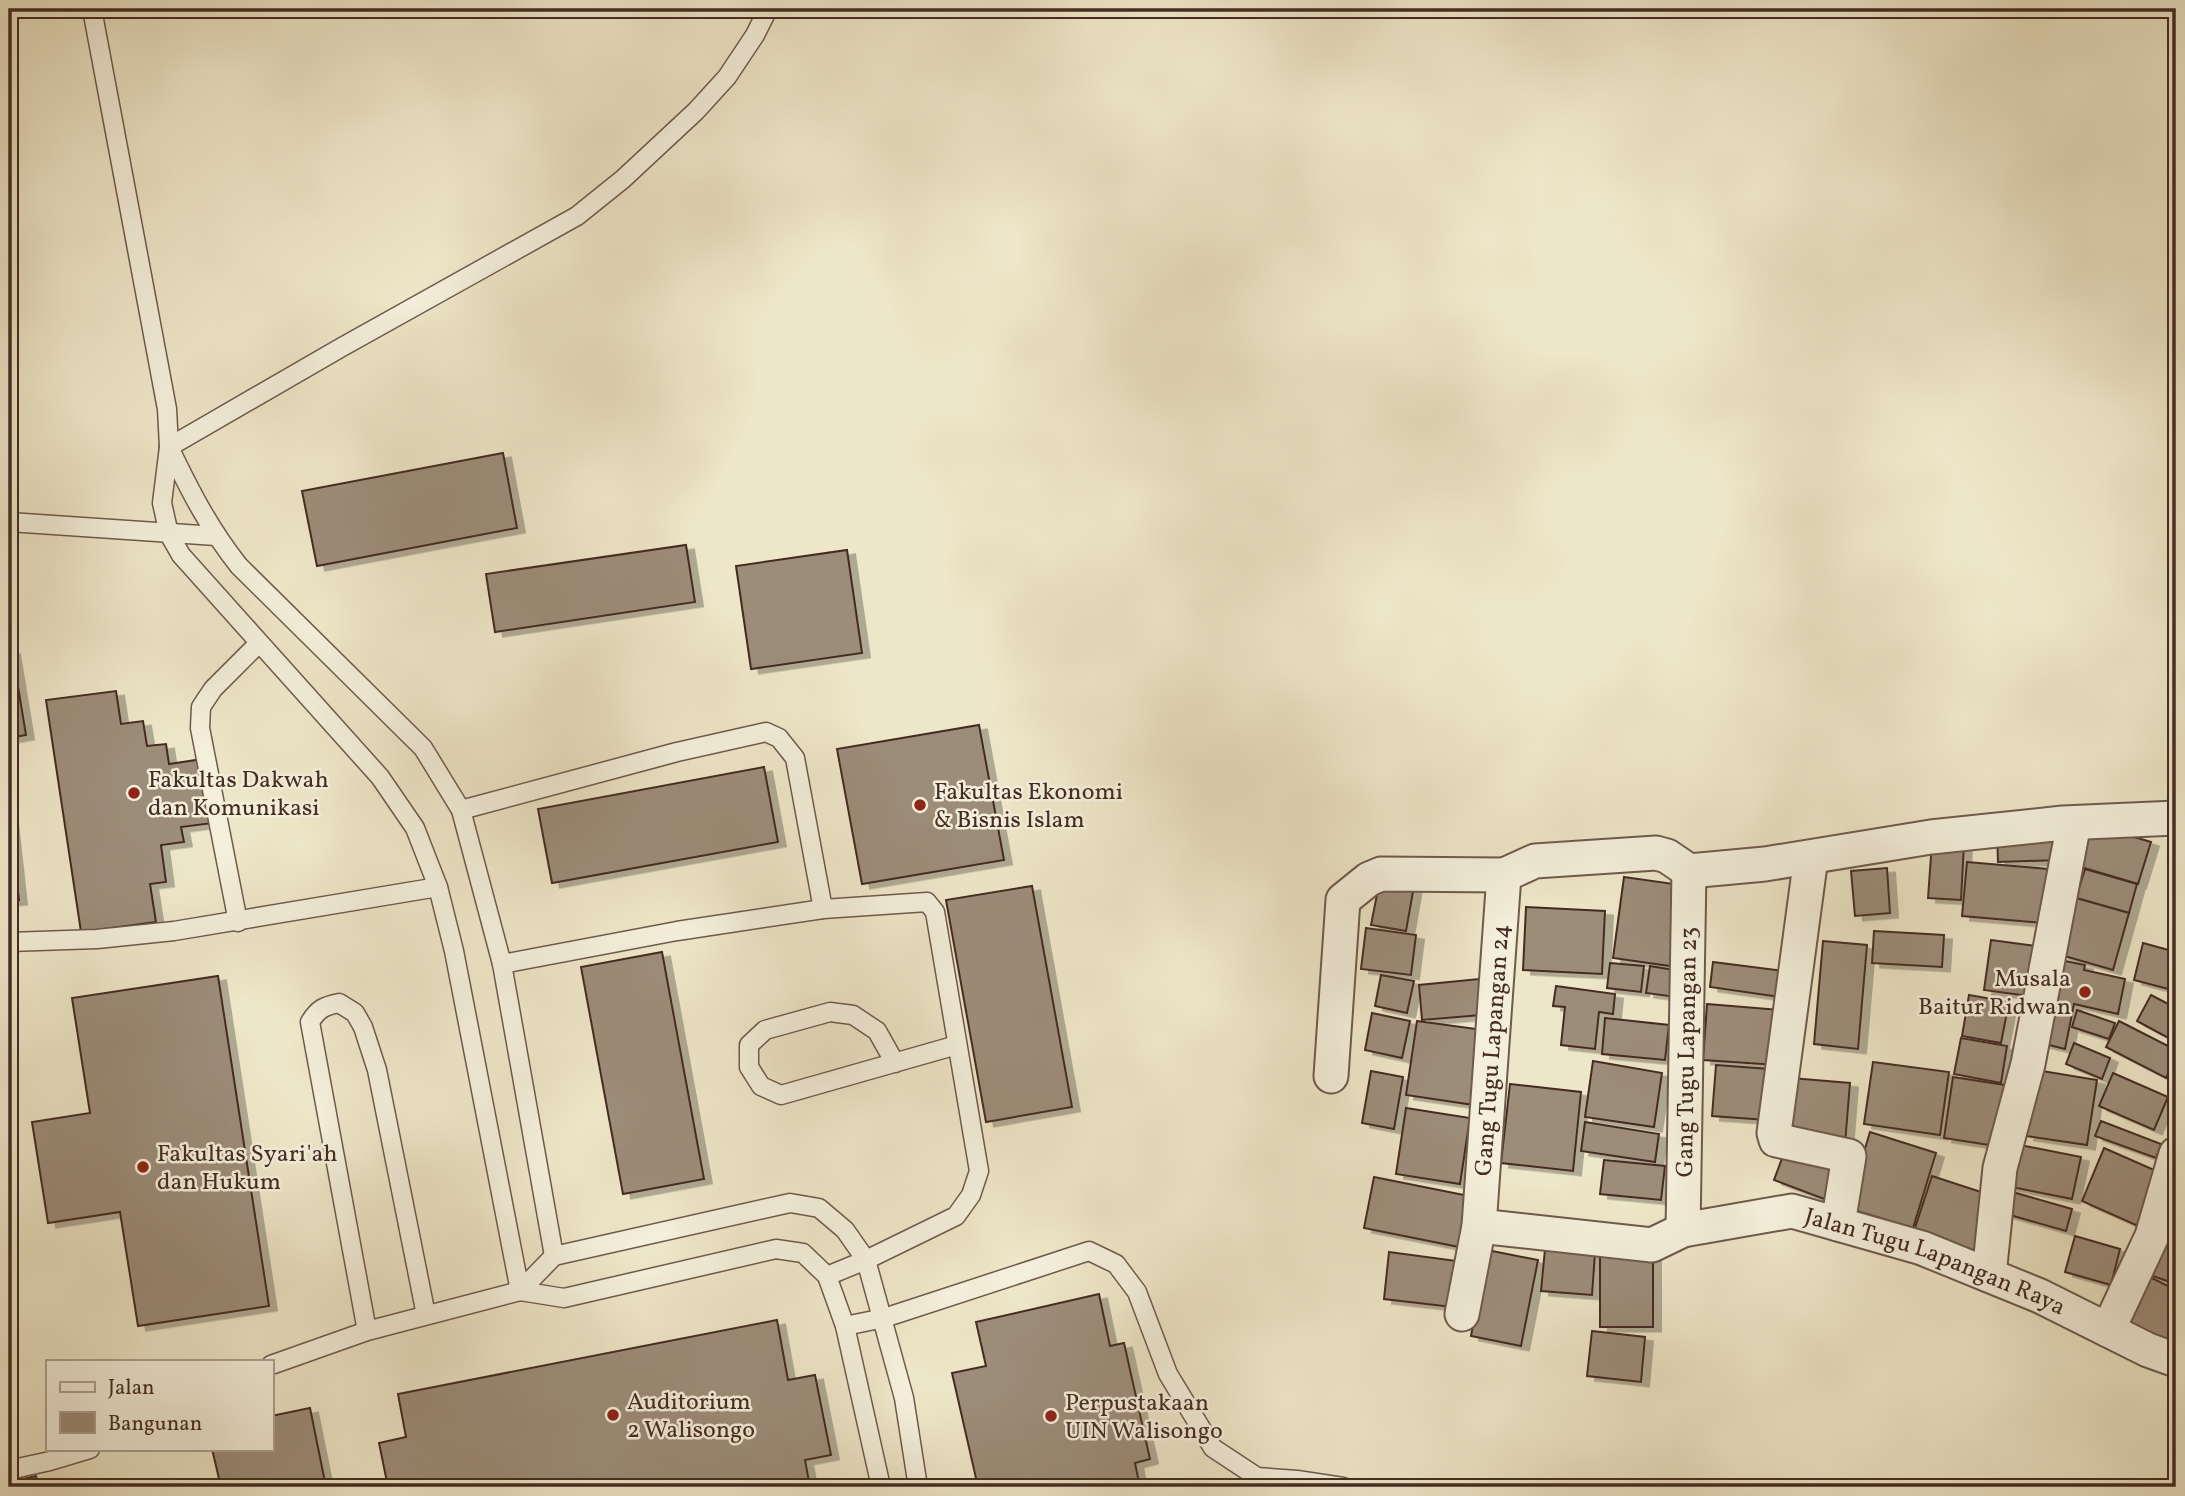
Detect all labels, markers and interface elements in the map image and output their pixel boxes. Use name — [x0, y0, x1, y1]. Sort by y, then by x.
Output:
place label: Fakultas Dakwah dan Komunikasi — [148, 764, 329, 826]
place label: Fakultas Ekonomi & Bisnis Islam — [934, 776, 1123, 838]
marker: Fakultas Dakwah dan Komunikasi — [126, 785, 142, 801]
marker: Fakultas Ekonomi & Bisnis Islam — [912, 797, 928, 813]
street label: Gang Tugu Lapangan 24 — [1468, 923, 1519, 1177]
street label: Gang Tugu Lapangan 23 — [1669, 927, 1707, 1178]
place label: Musala Baitur Ridwan — [1918, 963, 2071, 1025]
marker: Musala Baitur Ridwan — [2077, 984, 2093, 1000]
place label: Fakultas Syari'ah dan Hukum — [157, 1138, 338, 1200]
marker: Fakultas Syari'ah dan Hukum — [135, 1159, 151, 1175]
street label: Jalan Tugu Lapangan Raya — [1800, 1200, 2071, 1325]
legend — [46, 1360, 273, 1450]
text: Jalan — [108, 1374, 155, 1403]
place label: Auditorium 2 Walisongo — [627, 1386, 755, 1448]
place label: Perpustakaan UIN Walisongo — [1065, 1387, 1223, 1449]
marker: Auditorium 2 Walisongo — [605, 1407, 621, 1423]
marker: Perpustakaan UIN Walisongo — [1043, 1408, 1059, 1424]
text: Bangunan — [108, 1410, 202, 1439]

